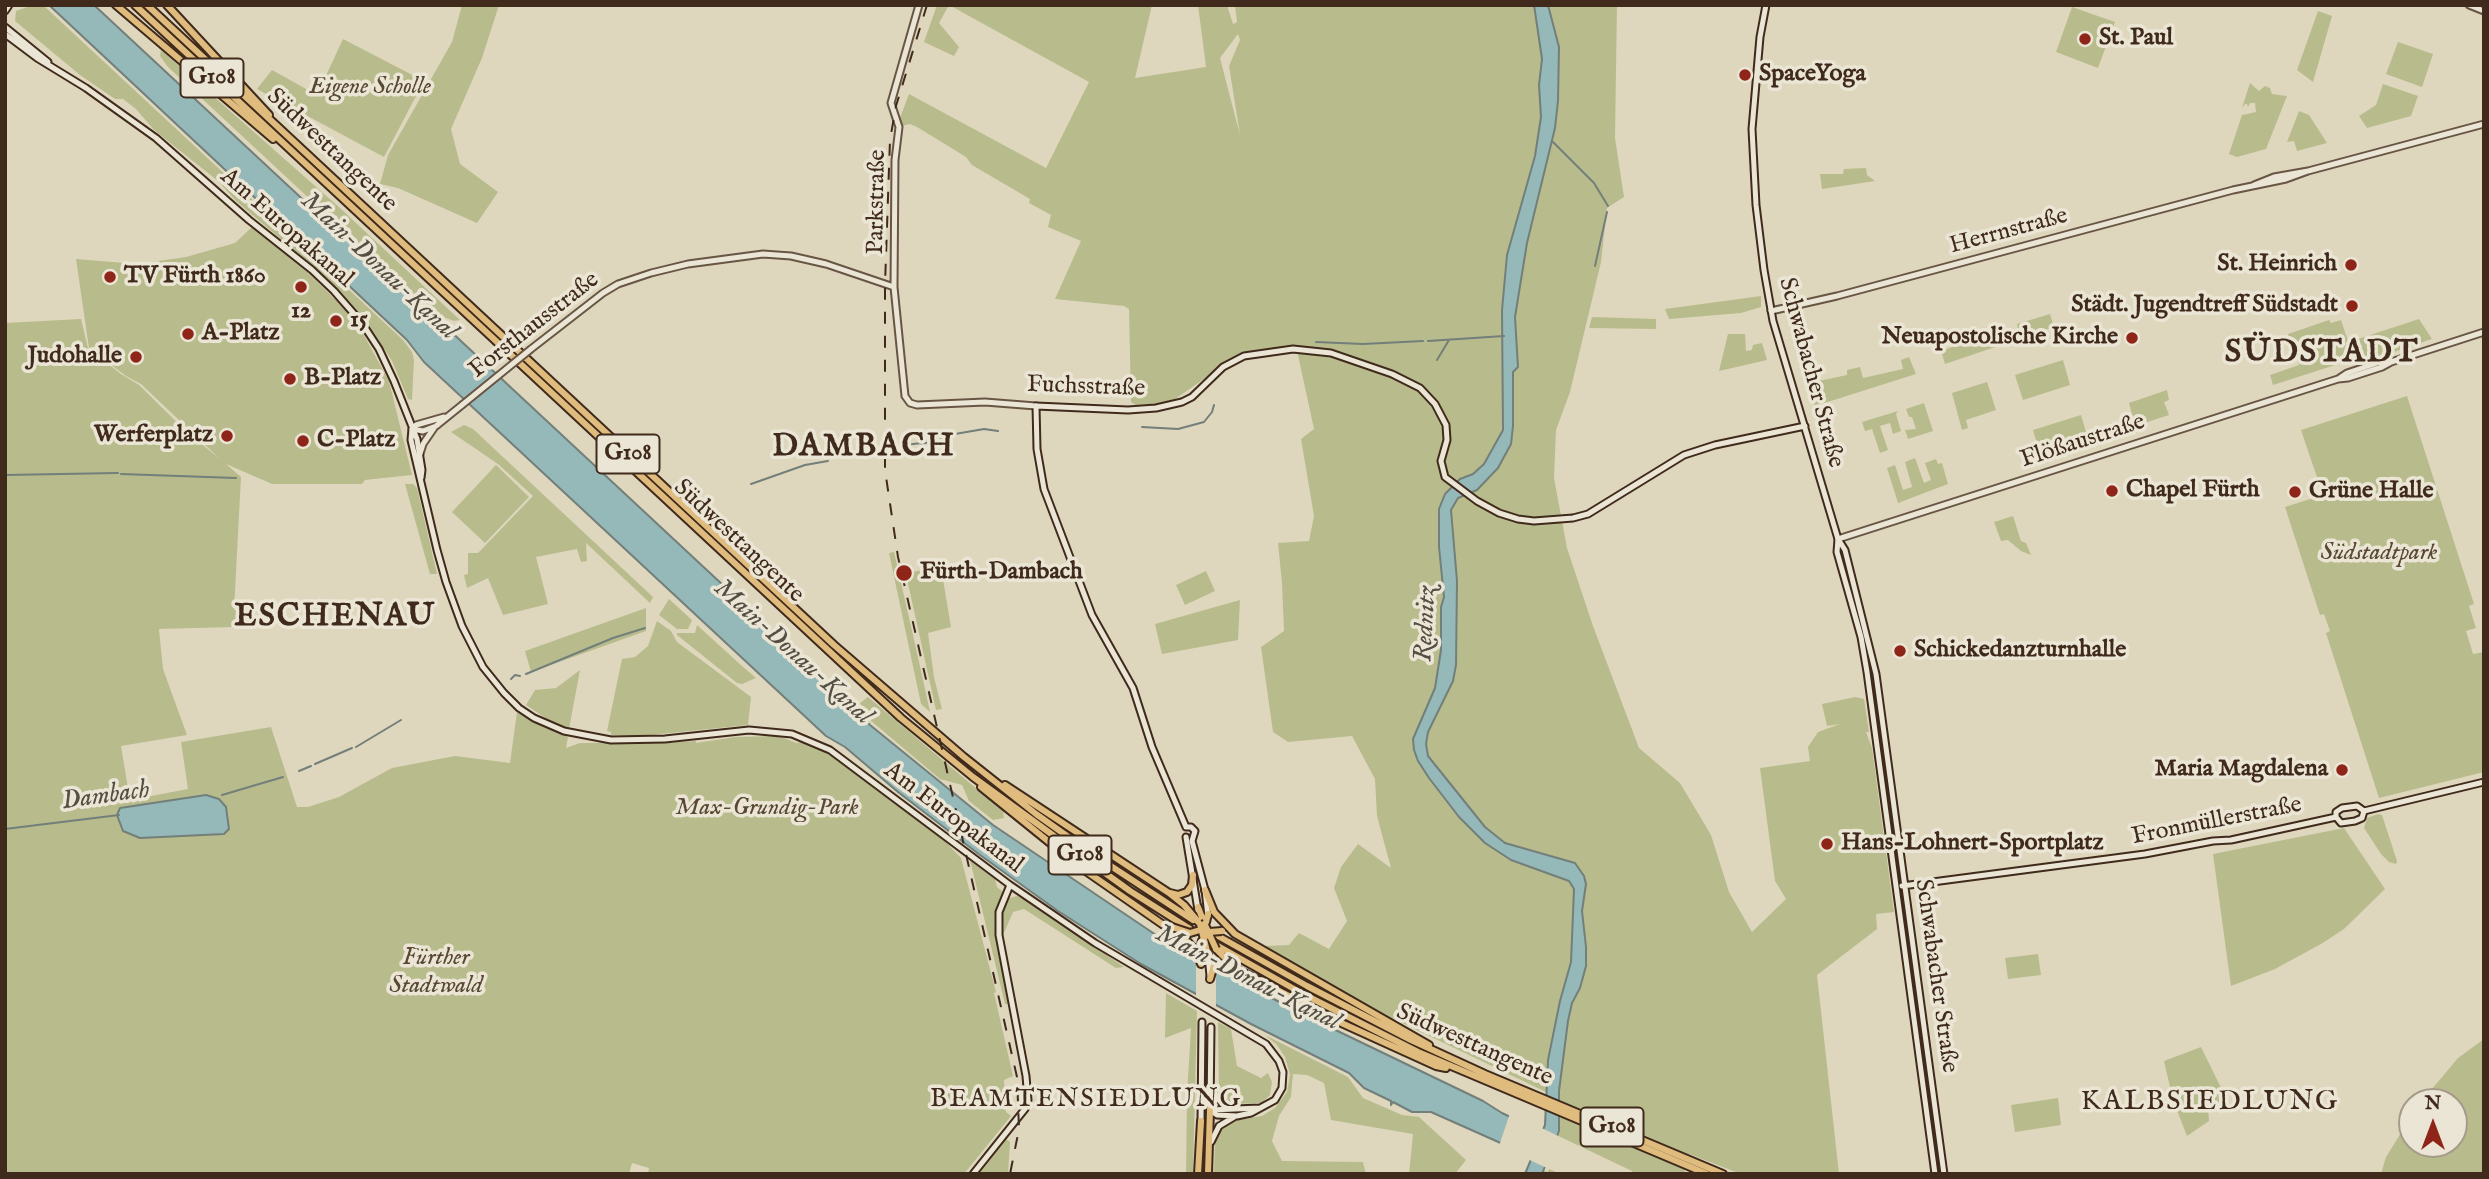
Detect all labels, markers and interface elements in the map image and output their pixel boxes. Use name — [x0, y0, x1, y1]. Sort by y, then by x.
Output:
place label: St. Paul — [2099, 25, 2173, 53]
marker: St. Paul — [2077, 31, 2093, 47]
road number: G108 — [180, 58, 244, 97]
place label: SpaceYoga — [1759, 61, 1866, 89]
marker: SpaceYoga — [1737, 67, 1753, 83]
park label: Eigene Scholle — [309, 74, 431, 102]
street label: Südwesttangente — [260, 83, 402, 219]
street label: Parkstraße — [863, 149, 893, 255]
street label: Am Europakanal — [213, 163, 359, 295]
water label: Main-Donau-Kanal — [293, 187, 463, 347]
street label: Herrnstraße — [1947, 202, 2071, 262]
place label: St. Heinrich — [2217, 251, 2337, 279]
marker: St. Heinrich — [2343, 257, 2359, 273]
place label: TV Fürth 1860 — [124, 263, 266, 291]
street label: Forsthausstraße — [464, 266, 606, 386]
marker: TV Fürth 1860 — [102, 269, 118, 285]
street label: Schwabacher Straße — [1771, 275, 1849, 471]
marker: 12 — [293, 279, 309, 295]
place label: Städt. Jugendtreff Südstadt — [2071, 292, 2338, 320]
place label: 12 — [291, 298, 311, 326]
marker: Städt. Jugendtreff Südstadt — [2344, 298, 2360, 314]
place label: 15 — [350, 307, 368, 335]
marker: 15 — [328, 313, 344, 329]
place label: A-Platz — [202, 320, 280, 348]
place label: Neuapostolische Kirche — [1881, 324, 2118, 352]
marker: A-Platz — [180, 326, 196, 342]
marker: Neuapostolische Kirche — [2124, 330, 2140, 346]
district label: SÜDSTADT — [2226, 335, 2418, 373]
place label: Judohalle — [28, 343, 122, 371]
marker: Judohalle — [128, 349, 144, 365]
place label: B-Platz — [304, 365, 381, 393]
marker: B-Platz — [282, 371, 298, 387]
street label: Fuchsstraße — [1026, 372, 1146, 404]
street label: Flößaustraße — [2017, 408, 2149, 476]
place label: Werferplatz — [94, 422, 213, 450]
place label: C-Platz — [317, 427, 395, 455]
marker: Werferplatz — [219, 428, 235, 444]
district label: DAMBACH — [773, 429, 955, 467]
marker: C-Platz — [295, 433, 311, 449]
road number: G108 — [596, 435, 660, 474]
street label: Südwesttangente — [667, 474, 809, 610]
place label: Chapel Fürth — [2126, 477, 2260, 505]
place label: Grüne Halle — [2309, 478, 2433, 506]
marker: Chapel Fürth — [2104, 483, 2120, 499]
marker: Grüne Halle — [2287, 484, 2303, 500]
park label: Südstadtpark — [2321, 540, 2437, 568]
place label: Fürth-Dambach — [920, 559, 1083, 587]
marker: Fürth-Dambach — [894, 563, 914, 583]
water label: Main-Donau-Kanal — [706, 574, 878, 732]
water label: Rednitz — [1409, 585, 1445, 663]
district label: ESCHENAU — [235, 599, 435, 637]
place label: Schickedanzturnhalle — [1914, 637, 2126, 665]
marker: Schickedanzturnhalle — [1892, 643, 1908, 659]
place label: Maria Magdalena — [2155, 756, 2328, 784]
street label: Am Europakanal — [878, 757, 1028, 881]
marker: Maria Magdalena — [2334, 762, 2350, 778]
water label: Dambach — [60, 775, 152, 819]
street label: Fronmüllerstraße — [2130, 791, 2304, 853]
park label: Max-Grundig-Park — [675, 795, 859, 823]
place label: Hans-Lohnert-Sportplatz — [1841, 830, 2104, 858]
road number: G108 — [1048, 835, 1112, 874]
marker: Hans-Lohnert-Sportplatz — [1819, 836, 1835, 852]
street label: Schwabacher Straße — [1907, 877, 1963, 1075]
water label: Main-Donau-Kanal — [1150, 919, 1344, 1039]
park label: Fürther Stadtwald — [389, 945, 483, 1001]
street label: Südwesttangente — [1391, 999, 1557, 1093]
district label: BEAMTENSIEDLUNG — [932, 1085, 1240, 1117]
district label: KALBSIEDLUNG — [2082, 1086, 2338, 1120]
north arrow — [2398, 1088, 2468, 1158]
text: N — [2425, 1092, 2441, 1116]
road number: G108 — [1580, 1108, 1644, 1146]

